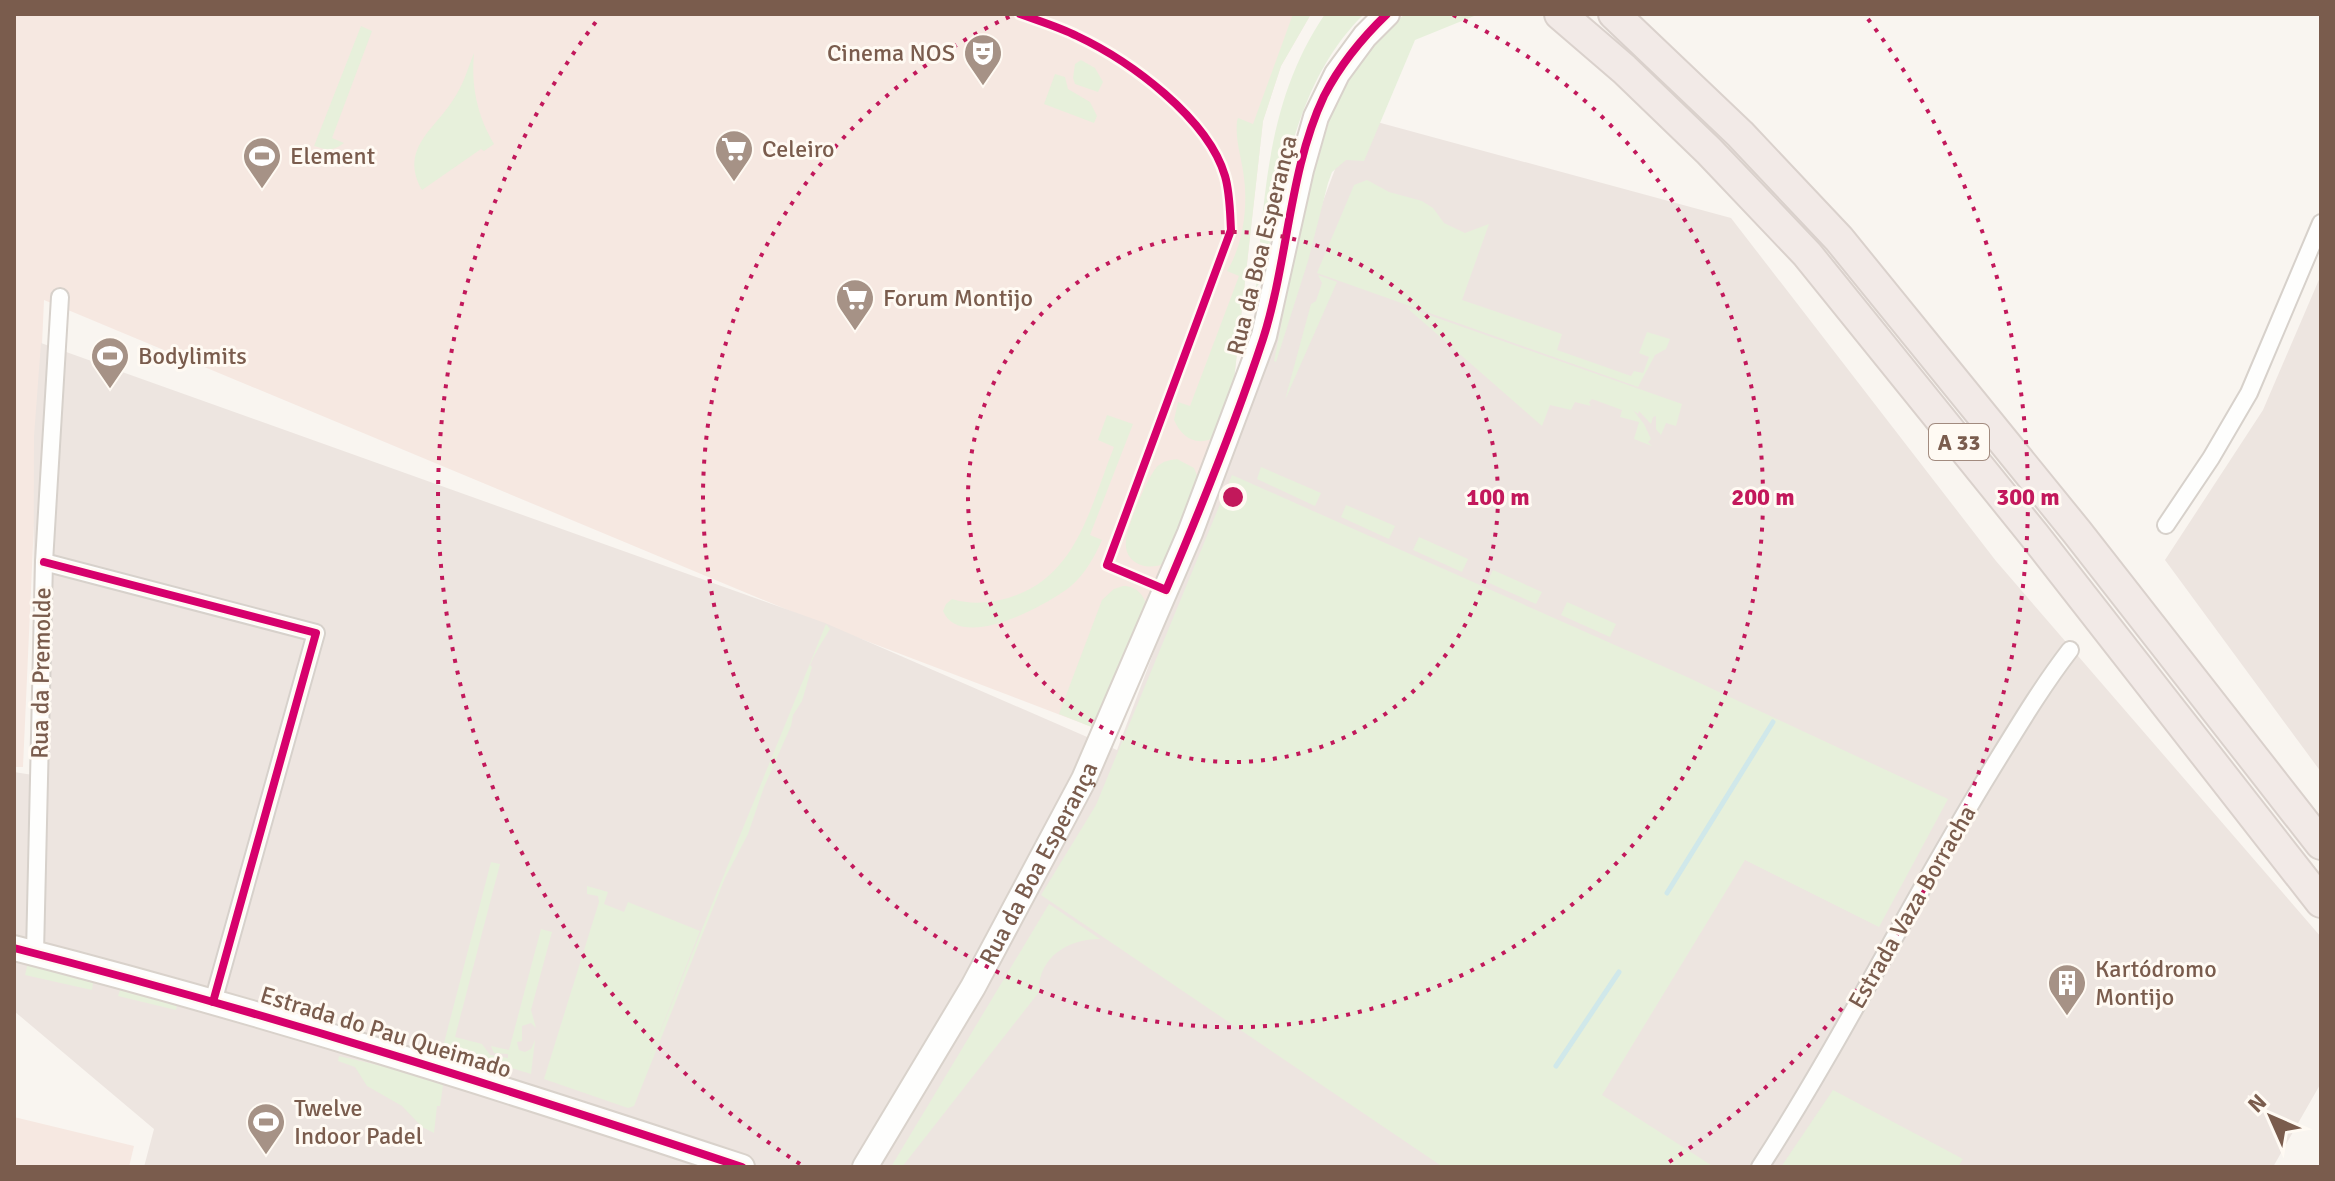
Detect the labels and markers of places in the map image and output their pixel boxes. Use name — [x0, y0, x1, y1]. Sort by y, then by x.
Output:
theatre icon: Cinema NOS — [962, 32, 1004, 87]
place label: Cinema NOS — [827, 38, 955, 68]
supermarket icon: Celeiro — [713, 128, 755, 183]
place label: Celeiro — [762, 134, 835, 164]
sports icon: Element — [241, 135, 283, 190]
place label: Element — [290, 141, 375, 171]
supermarket icon: Forum Montijo — [834, 277, 876, 332]
place label: Forum Montijo — [883, 283, 1033, 313]
sports icon: Bodylimits — [89, 335, 131, 390]
place label: Bodylimits — [138, 341, 247, 371]
centre of rings — [1219, 483, 1247, 511]
place label: Kartódromo Montijo — [2095, 954, 2217, 1012]
building icon: Kartódromo Montijo — [2046, 962, 2088, 1017]
place label: Twelve Indoor Padel — [294, 1093, 423, 1151]
sports icon: Twelve Indoor Padel — [245, 1101, 287, 1156]

